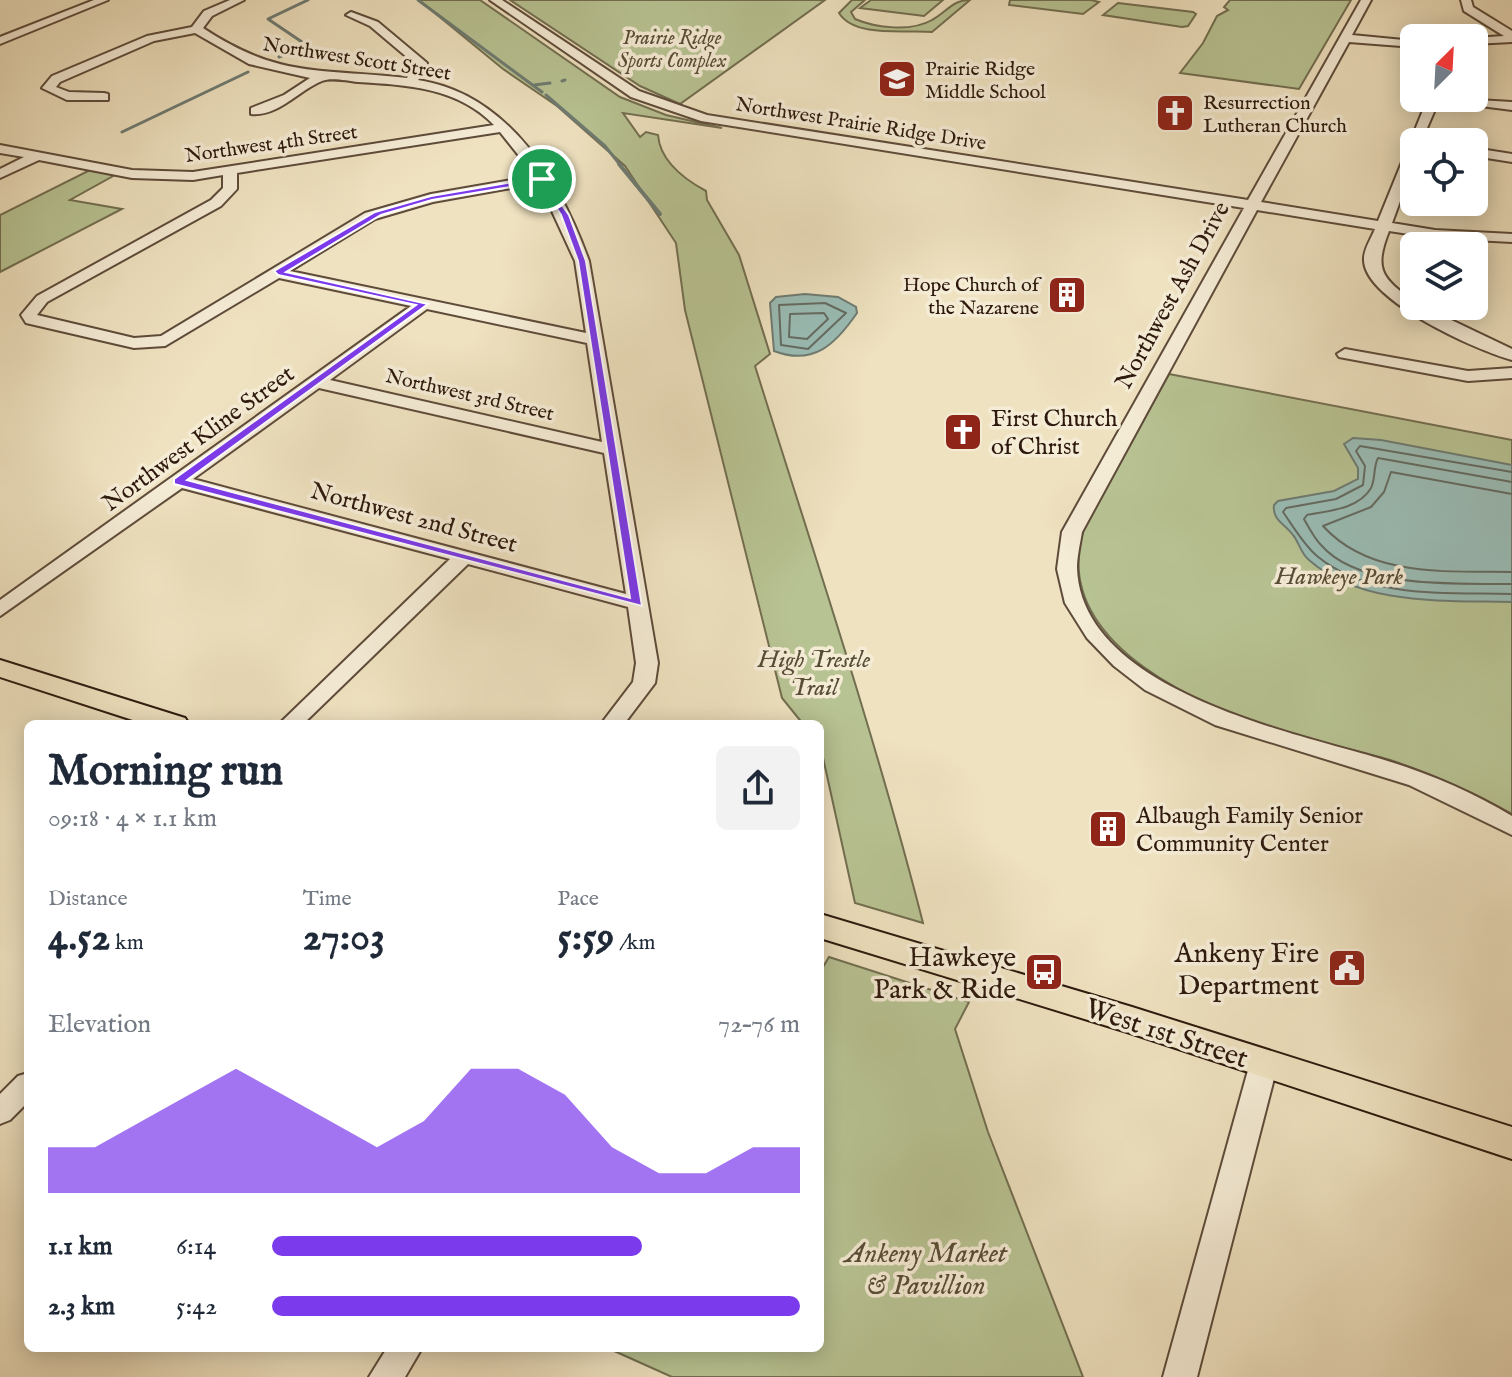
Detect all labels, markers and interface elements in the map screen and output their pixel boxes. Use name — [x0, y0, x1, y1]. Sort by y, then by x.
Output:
north arrow — [1400, 24, 1488, 112]
map controls — [1400, 24, 1488, 320]
park label: Prairie Ridge Sports Complex — [618, 26, 727, 74]
street label: Northwest Scott Street — [261, 32, 453, 87]
place label: Prairie Ridge Middle School — [925, 57, 1046, 105]
school or university icon: Prairie Ridge Middle School — [876, 58, 918, 100]
place label: Resurrection Lutheran Church — [1203, 91, 1347, 139]
street label: Northwest Prairie Ridge Drive — [734, 92, 988, 157]
church icon: Resurrection Lutheran Church — [1154, 92, 1196, 134]
street label: Northwest 4th Street — [183, 120, 359, 169]
button: locate — [1400, 128, 1488, 216]
pin — [508, 145, 576, 213]
icon: arrive — [520, 157, 564, 201]
street label: Northwest Ash Drive — [1109, 197, 1238, 395]
button: layers — [1400, 232, 1488, 320]
place label: Hope Church of the Nazarene — [903, 273, 1043, 321]
building icon: Hope Church of the Nazarene — [1046, 274, 1088, 316]
street label: Northwest Kline Street — [97, 359, 301, 519]
street label: Northwest 3rd Street — [383, 364, 556, 427]
place label: First Church of Christ — [991, 404, 1118, 463]
church icon: First Church of Christ — [942, 411, 984, 453]
street label: Northwest 2nd Street — [307, 476, 520, 561]
park label: Hawkeye Park — [1274, 562, 1403, 593]
park label: High Trestle Trail — [757, 645, 870, 704]
text: Morning run — [48, 744, 283, 800]
button: share — [716, 746, 800, 830]
place label: Albaugh Family Senior Community Center — [1135, 801, 1363, 860]
text: 09:18 · 4 × 1.1 km — [48, 802, 217, 835]
building icon: Albaugh Family Senior Community Center — [1087, 808, 1129, 850]
text: Distance — [48, 885, 128, 913]
text: Time — [303, 885, 352, 913]
text: Pace — [557, 885, 599, 913]
text: 4.52 — [48, 913, 110, 964]
text: 27:03 — [303, 913, 385, 964]
text: 5:59 — [557, 913, 614, 964]
text: km — [110, 929, 144, 957]
text: /km — [614, 929, 655, 957]
place label: Ankeny Fire Department — [1174, 937, 1319, 1004]
place label: Hawkeye Park & Ride — [873, 941, 1016, 1008]
public building icon: Ankeny Fire Department — [1326, 947, 1368, 989]
bus stop icon: Hawkeye Park & Ride — [1023, 951, 1065, 993]
street label: West 1st Street — [1080, 992, 1252, 1077]
text: Elevation — [48, 1008, 151, 1041]
text: 72–76 m — [718, 1008, 800, 1041]
text: 1.1 km — [48, 1230, 113, 1263]
text: 6:14 — [176, 1230, 216, 1263]
park label: Ankeny Market & Pavillion — [842, 1237, 1008, 1304]
text: 2.3 km — [48, 1290, 115, 1323]
text: 5:42 — [176, 1290, 217, 1323]

